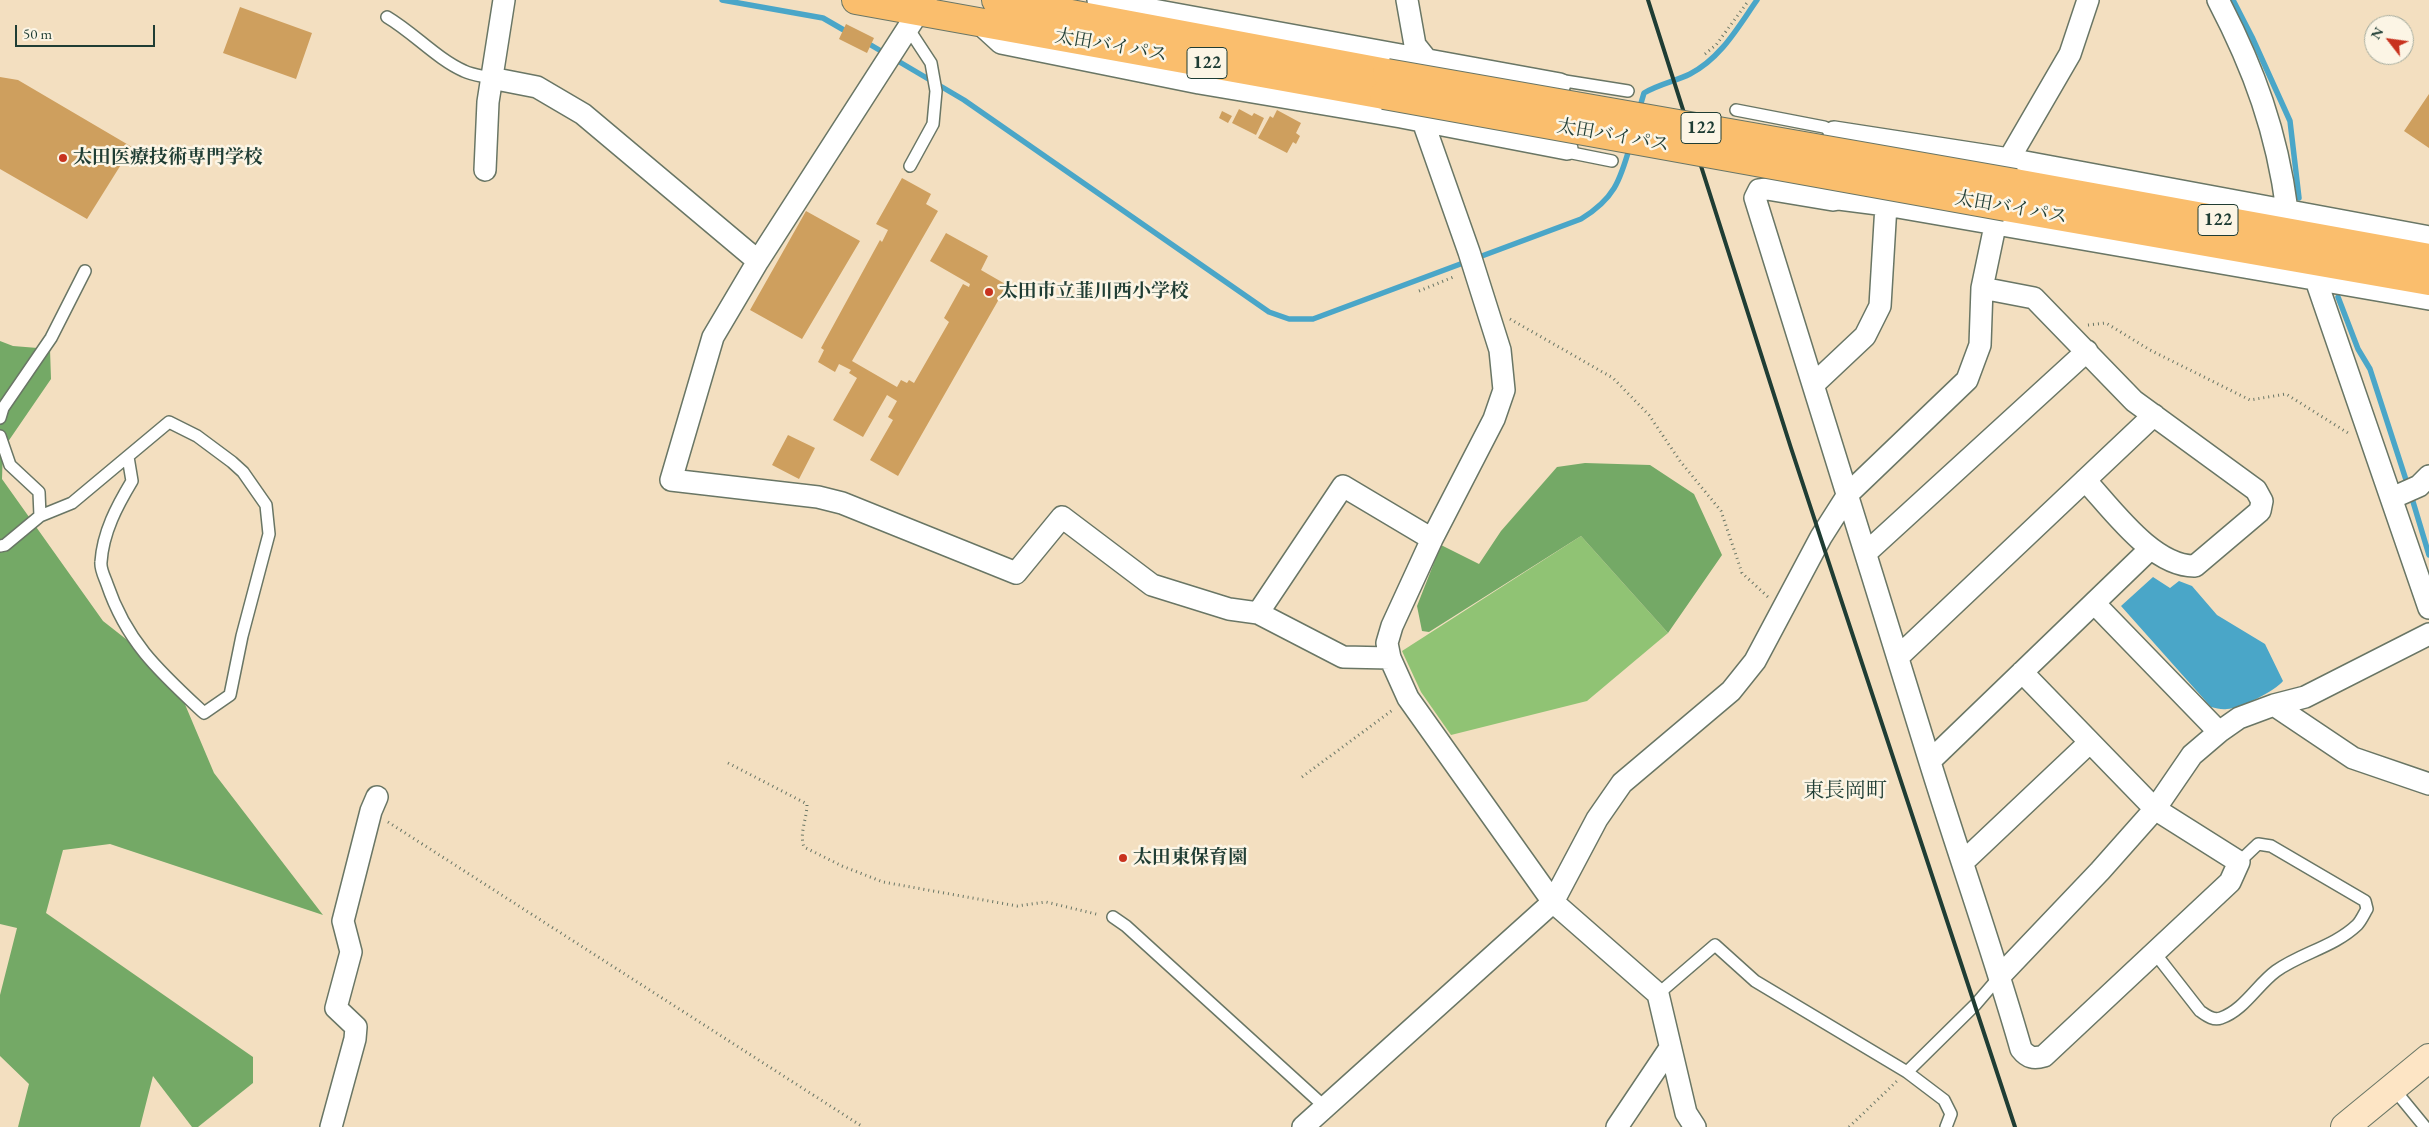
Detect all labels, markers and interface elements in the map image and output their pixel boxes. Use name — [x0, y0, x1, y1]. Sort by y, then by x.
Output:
scale bar — [18, 15, 158, 47]
north arrow — [2364, 15, 2414, 65]
text: 50 m — [23, 24, 52, 43]
text: N — [2366, 24, 2387, 42]
street label: 太田バイパス — [1053, 25, 1169, 67]
road number: 122 — [1187, 48, 1227, 78]
road number: 122 — [1681, 112, 1721, 144]
street label: 太田バイパス — [1555, 115, 1671, 157]
place label: 太田医療技術専門学校 — [73, 147, 263, 169]
marker: 太田医療技術専門学校 — [57, 152, 69, 164]
street label: 太田バイパス — [1953, 187, 2069, 229]
road number: 122 — [2198, 204, 2238, 236]
place label: 太田市立韮川西小学校 — [999, 281, 1189, 303]
marker: 太田市立韮川西小学校 — [983, 286, 995, 298]
district label: 東長岡町 — [1803, 778, 1887, 804]
place label: 太田東保育園 — [1133, 847, 1247, 869]
marker: 太田東保育園 — [1117, 852, 1129, 864]

